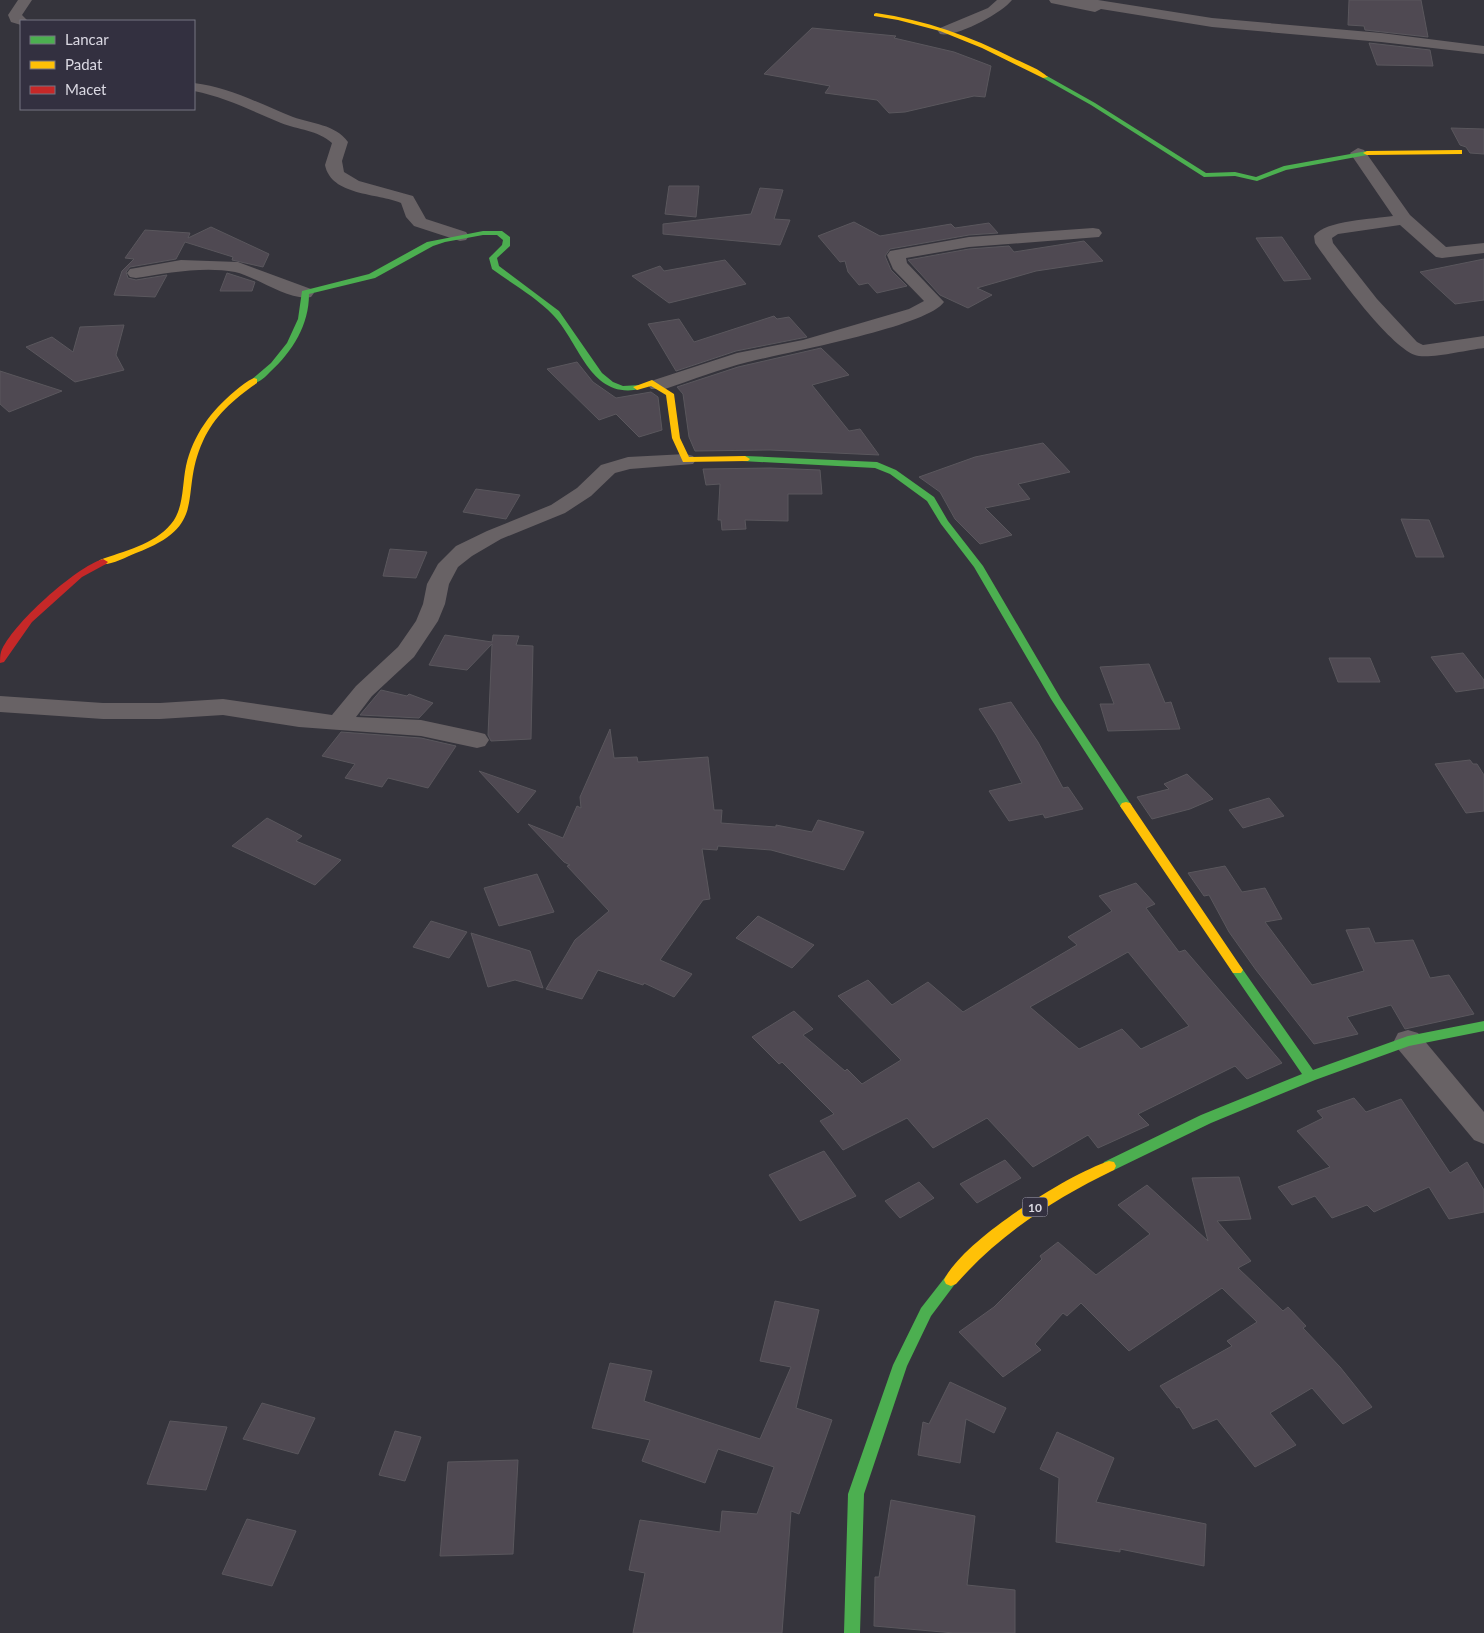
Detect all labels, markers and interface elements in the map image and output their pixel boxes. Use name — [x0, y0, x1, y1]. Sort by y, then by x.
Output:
legend — [20, 20, 195, 110]
text: Lancar — [65, 30, 109, 48]
text: Padat — [65, 55, 103, 73]
text: Macet — [65, 80, 107, 98]
road number: 10 — [1022, 1198, 1048, 1216]

